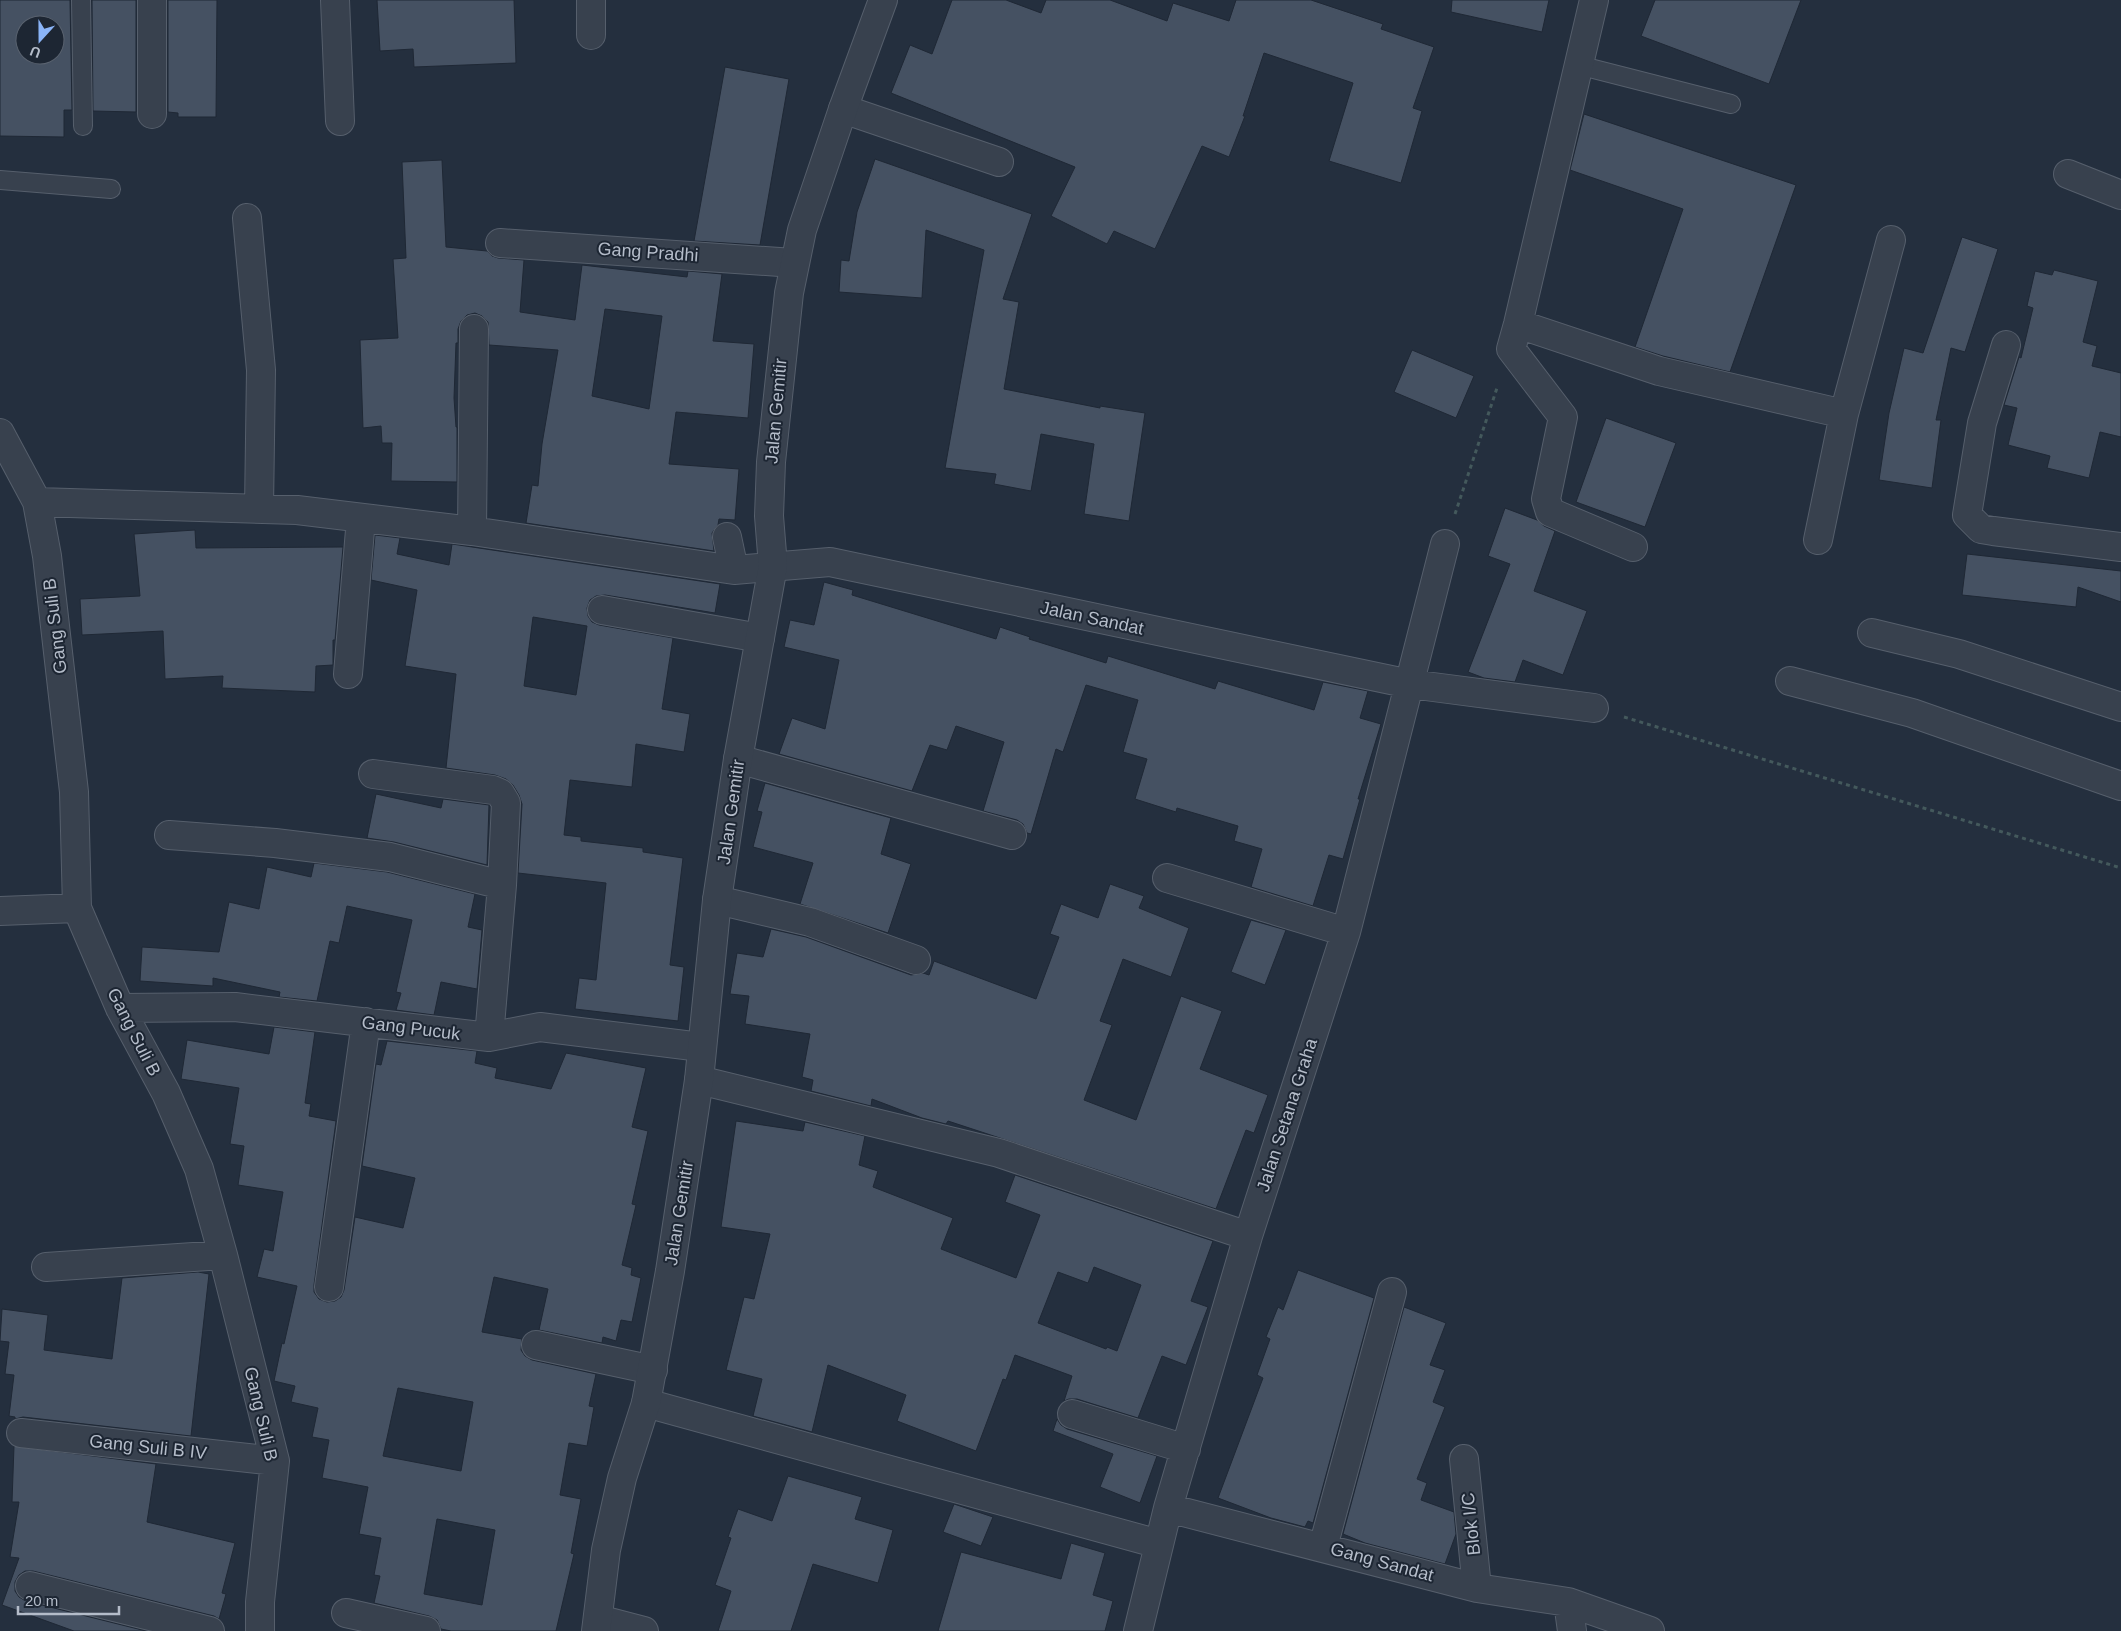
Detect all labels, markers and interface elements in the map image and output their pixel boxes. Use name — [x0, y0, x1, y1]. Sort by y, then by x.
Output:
north arrow — [15, 15, 65, 65]
text: U — [28, 43, 43, 61]
street label: Gang Pradhi — [597, 238, 699, 266]
street label: Jalan Gemitir — [761, 357, 791, 465]
street label: Gang Suli B — [39, 577, 71, 675]
street label: Jalan Sandat — [1039, 597, 1145, 639]
street label: Jalan Gemitir — [714, 758, 748, 866]
street label: Gang Suli B — [103, 985, 165, 1079]
street label: Gang Pucuk — [361, 1012, 462, 1044]
street label: Jalan Setana Graha — [1253, 1035, 1322, 1194]
street label: Jalan Gemitir — [661, 1159, 697, 1267]
street label: Gang Suli B — [240, 1365, 282, 1463]
street label: Gang Suli B IV — [88, 1431, 208, 1463]
street label: Blok I/C — [1458, 1492, 1484, 1556]
street label: Gang Sandat — [1328, 1539, 1436, 1585]
scale bar — [18, 1584, 119, 1616]
text: 20 m — [25, 1592, 58, 1609]

